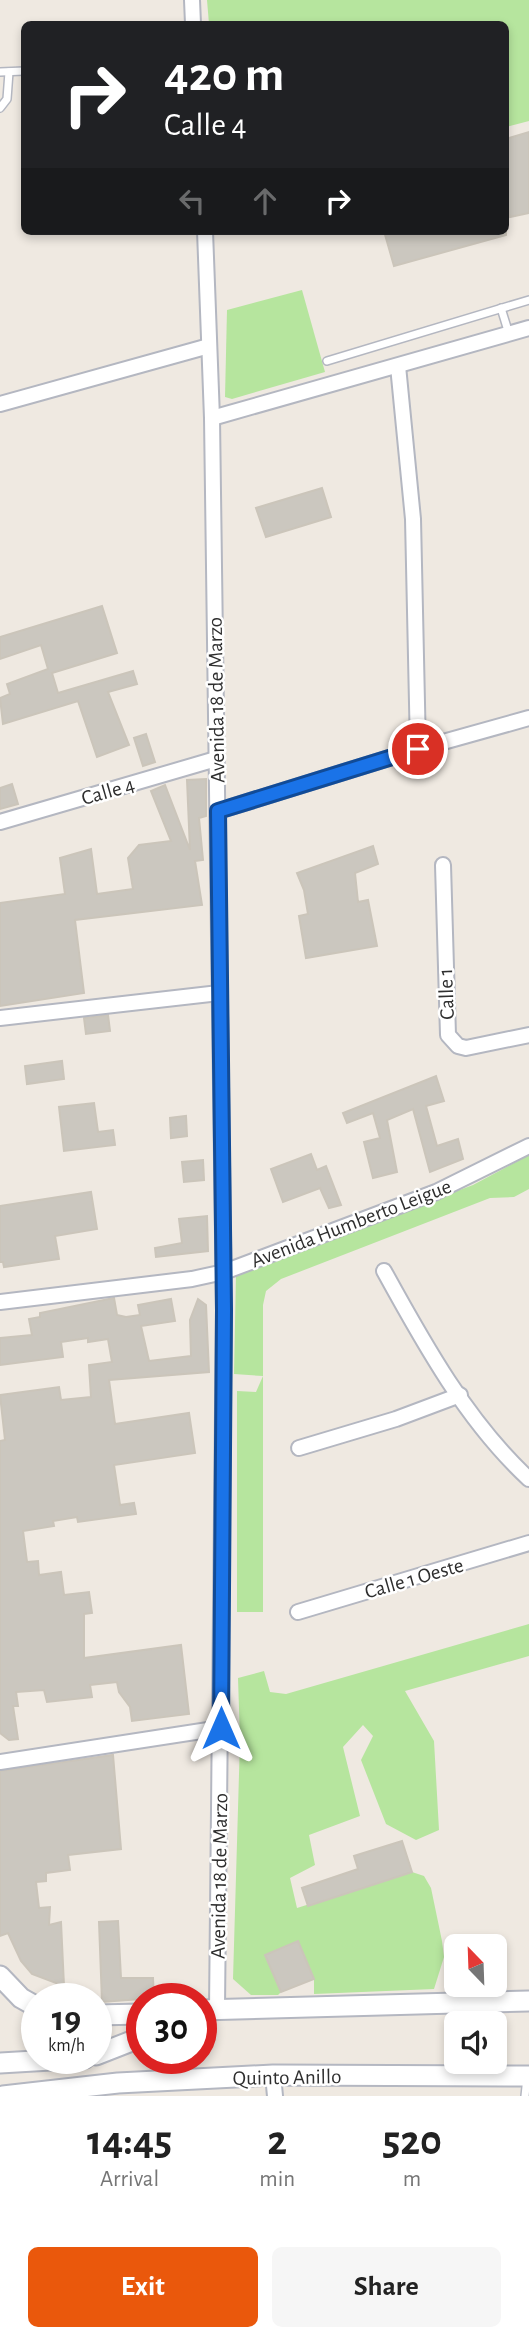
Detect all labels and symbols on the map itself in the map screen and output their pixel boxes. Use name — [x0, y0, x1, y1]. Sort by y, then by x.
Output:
street label: Avenida 18 de Marzo — [205, 617, 228, 783]
pin — [388, 719, 448, 779]
street label: Calle 4 — [79, 774, 137, 809]
street label: Calle 1 — [435, 968, 458, 1020]
street label: Avenida Humberto Leigue — [248, 1176, 454, 1271]
street label: Calle 1 Oeste — [362, 1554, 466, 1603]
position arrow — [184, 1691, 258, 1765]
street label: Avenida 18 de Marzo — [208, 1793, 231, 1959]
north arrow — [444, 1934, 508, 1997]
speed limit sign: 30 — [126, 1983, 217, 2074]
street label: Quinto Anillo — [232, 2066, 342, 2089]

